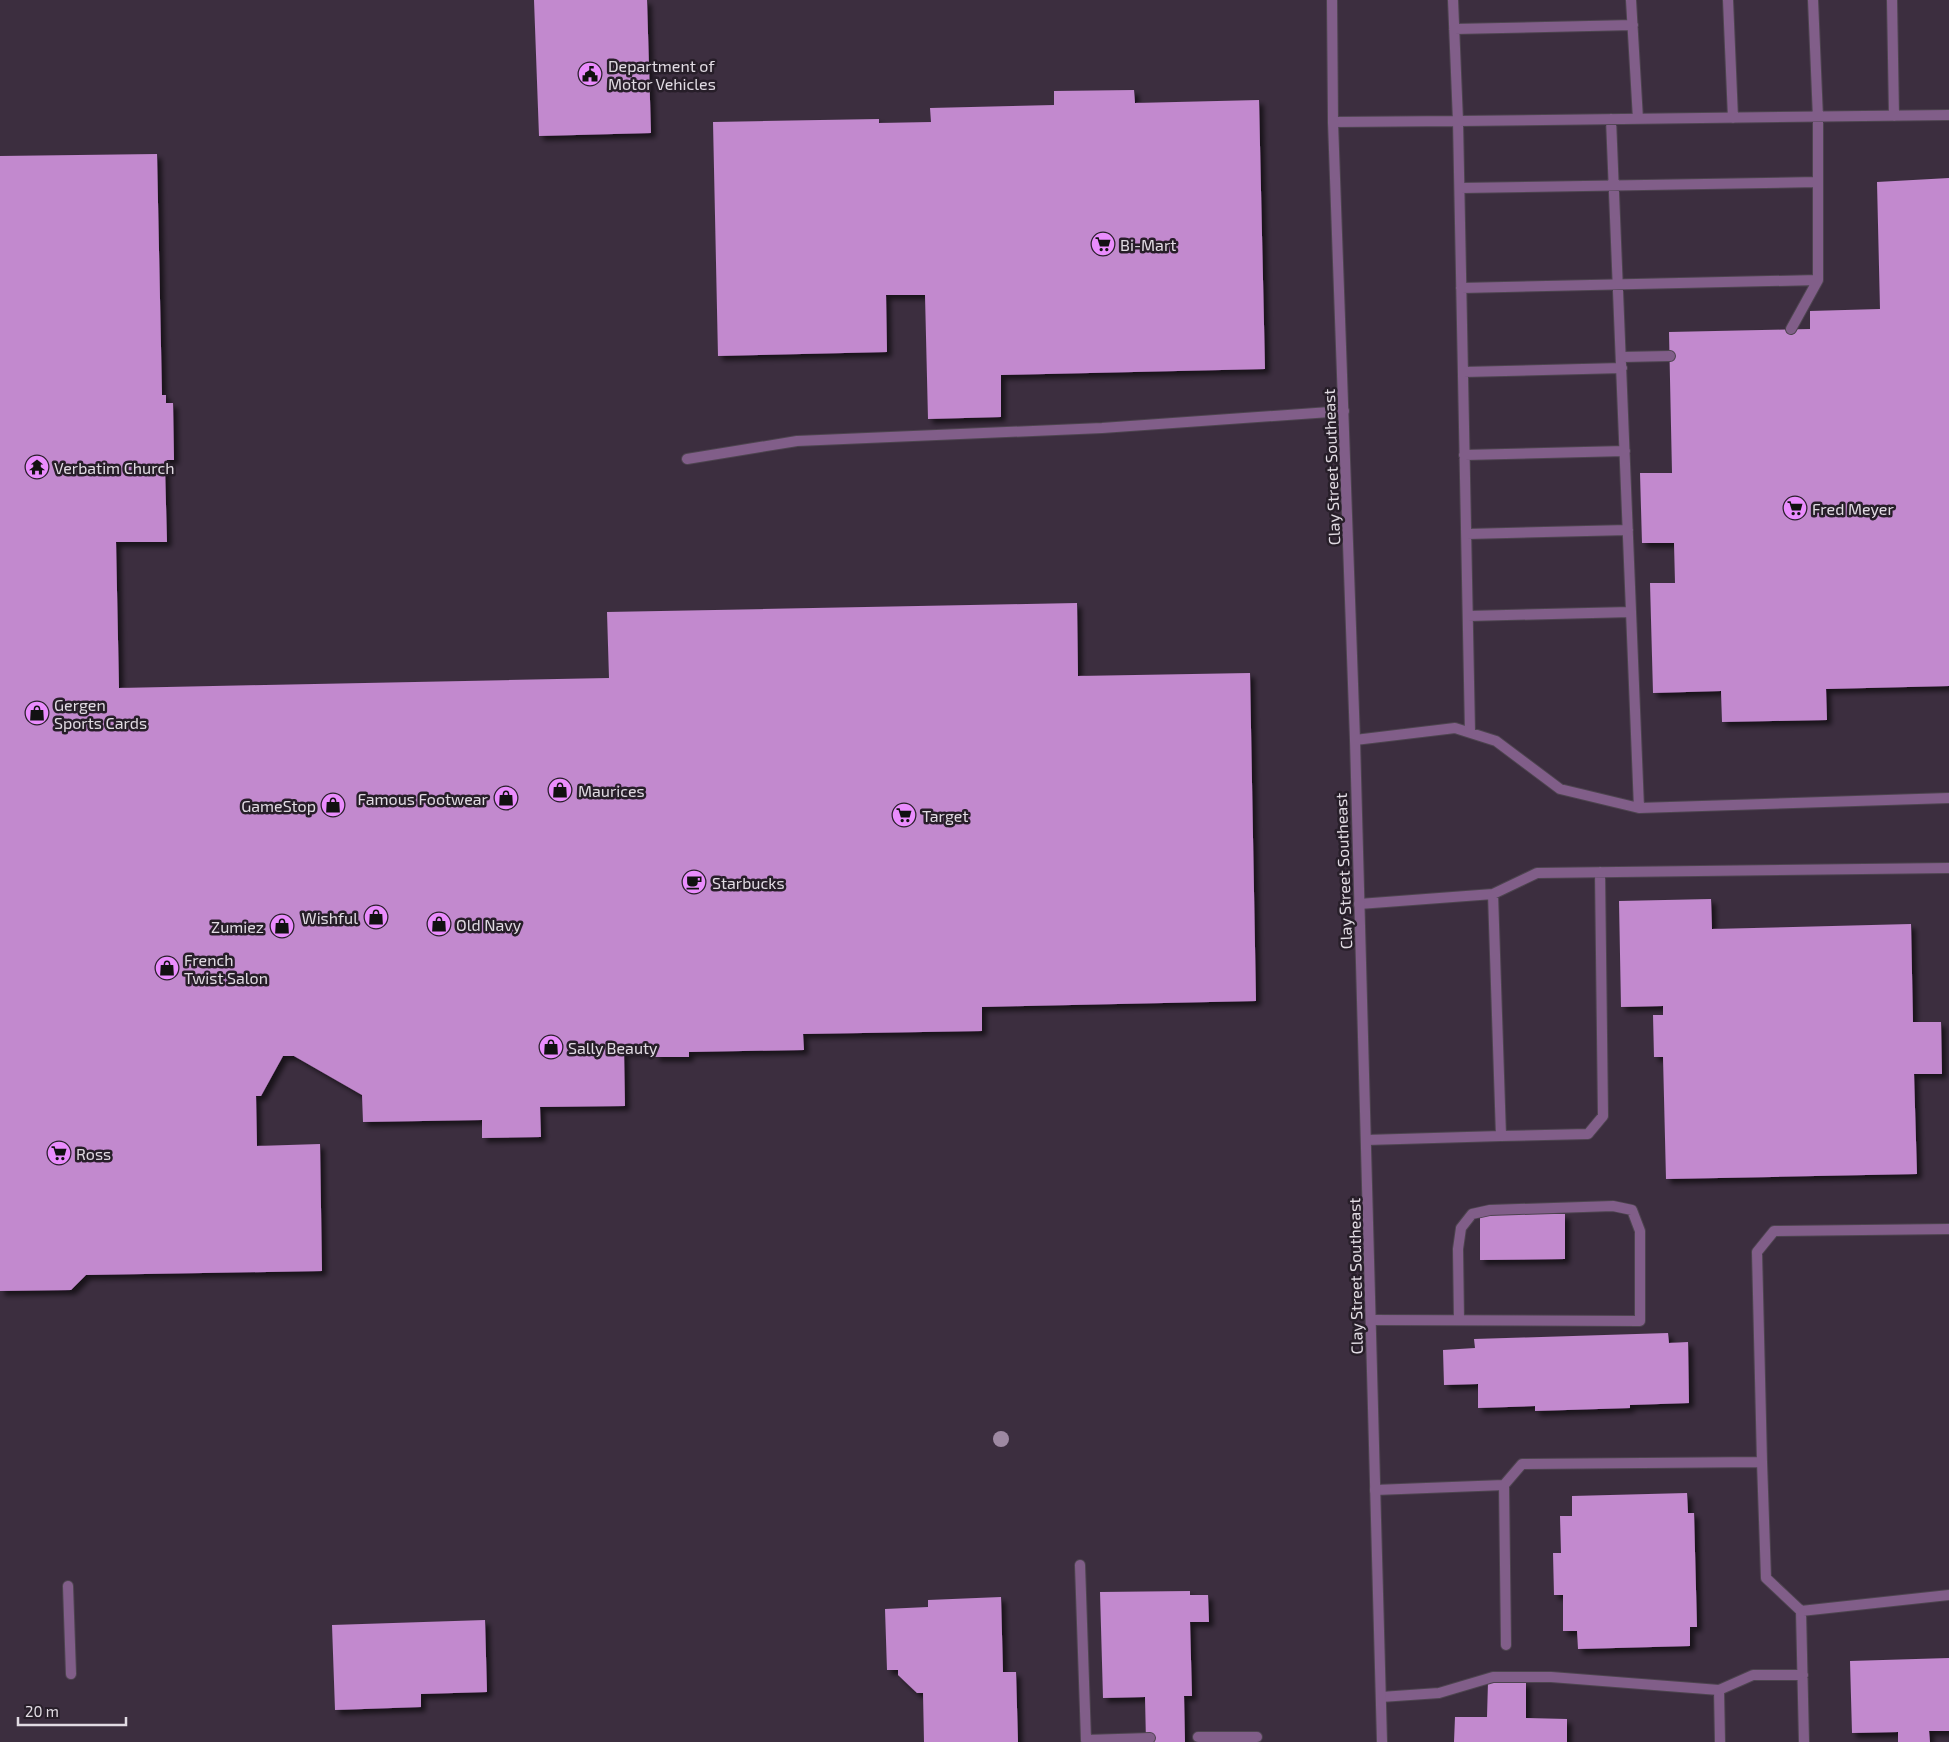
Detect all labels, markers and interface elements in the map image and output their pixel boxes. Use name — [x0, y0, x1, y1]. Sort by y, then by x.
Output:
place label: Department of Motor Vehicles — [608, 56, 716, 93]
public building icon: Department of Motor Vehicles — [577, 61, 603, 87]
supermarket icon: Bi-Mart — [1090, 231, 1116, 257]
place label: Bi-Mart — [1120, 235, 1176, 254]
street label: Clay Street Southeast — [1319, 388, 1343, 546]
temple icon: Verbatim Church — [24, 454, 50, 480]
place label: Verbatim Church — [54, 458, 175, 477]
supermarket icon: Fred Meyer — [1782, 495, 1808, 521]
place label: Fred Meyer — [1812, 499, 1894, 518]
place label: Gergen Sports Cards — [54, 695, 147, 732]
shop icon: Gergen Sports Cards — [24, 700, 50, 726]
shop icon: Maurices — [547, 777, 573, 803]
place label: Maurices — [578, 781, 645, 800]
shop icon: Famous Footwear — [493, 785, 519, 811]
place label: Famous Footwear — [357, 789, 489, 808]
shop icon: GameStop — [320, 792, 346, 818]
street label: Clay Street Southeast — [1331, 792, 1355, 950]
place label: GameStop — [241, 796, 316, 815]
supermarket icon: Target — [891, 802, 917, 828]
place label: Target — [922, 806, 968, 825]
cafe icon: Starbucks — [681, 869, 707, 895]
place label: Starbucks — [712, 873, 785, 892]
shop icon: Wishful — [363, 904, 389, 930]
place label: Wishful — [301, 908, 358, 927]
shop icon: Old Navy — [426, 911, 452, 937]
shop icon: Zumiez — [269, 913, 295, 939]
place label: Old Navy — [456, 915, 522, 934]
place label: Zumiez — [211, 917, 264, 936]
place label: French Twist Salon — [184, 950, 268, 987]
shop icon: French Twist Salon — [154, 955, 180, 981]
shop icon: Sally Beauty — [538, 1034, 564, 1060]
place label: Sally Beauty — [568, 1038, 658, 1057]
supermarket icon: Ross — [46, 1140, 72, 1166]
place label: Ross — [76, 1144, 111, 1163]
street label: Clay Street Southeast — [1344, 1198, 1366, 1354]
scale bar — [18, 1694, 125, 1726]
text: 20 m — [25, 1702, 59, 1720]

